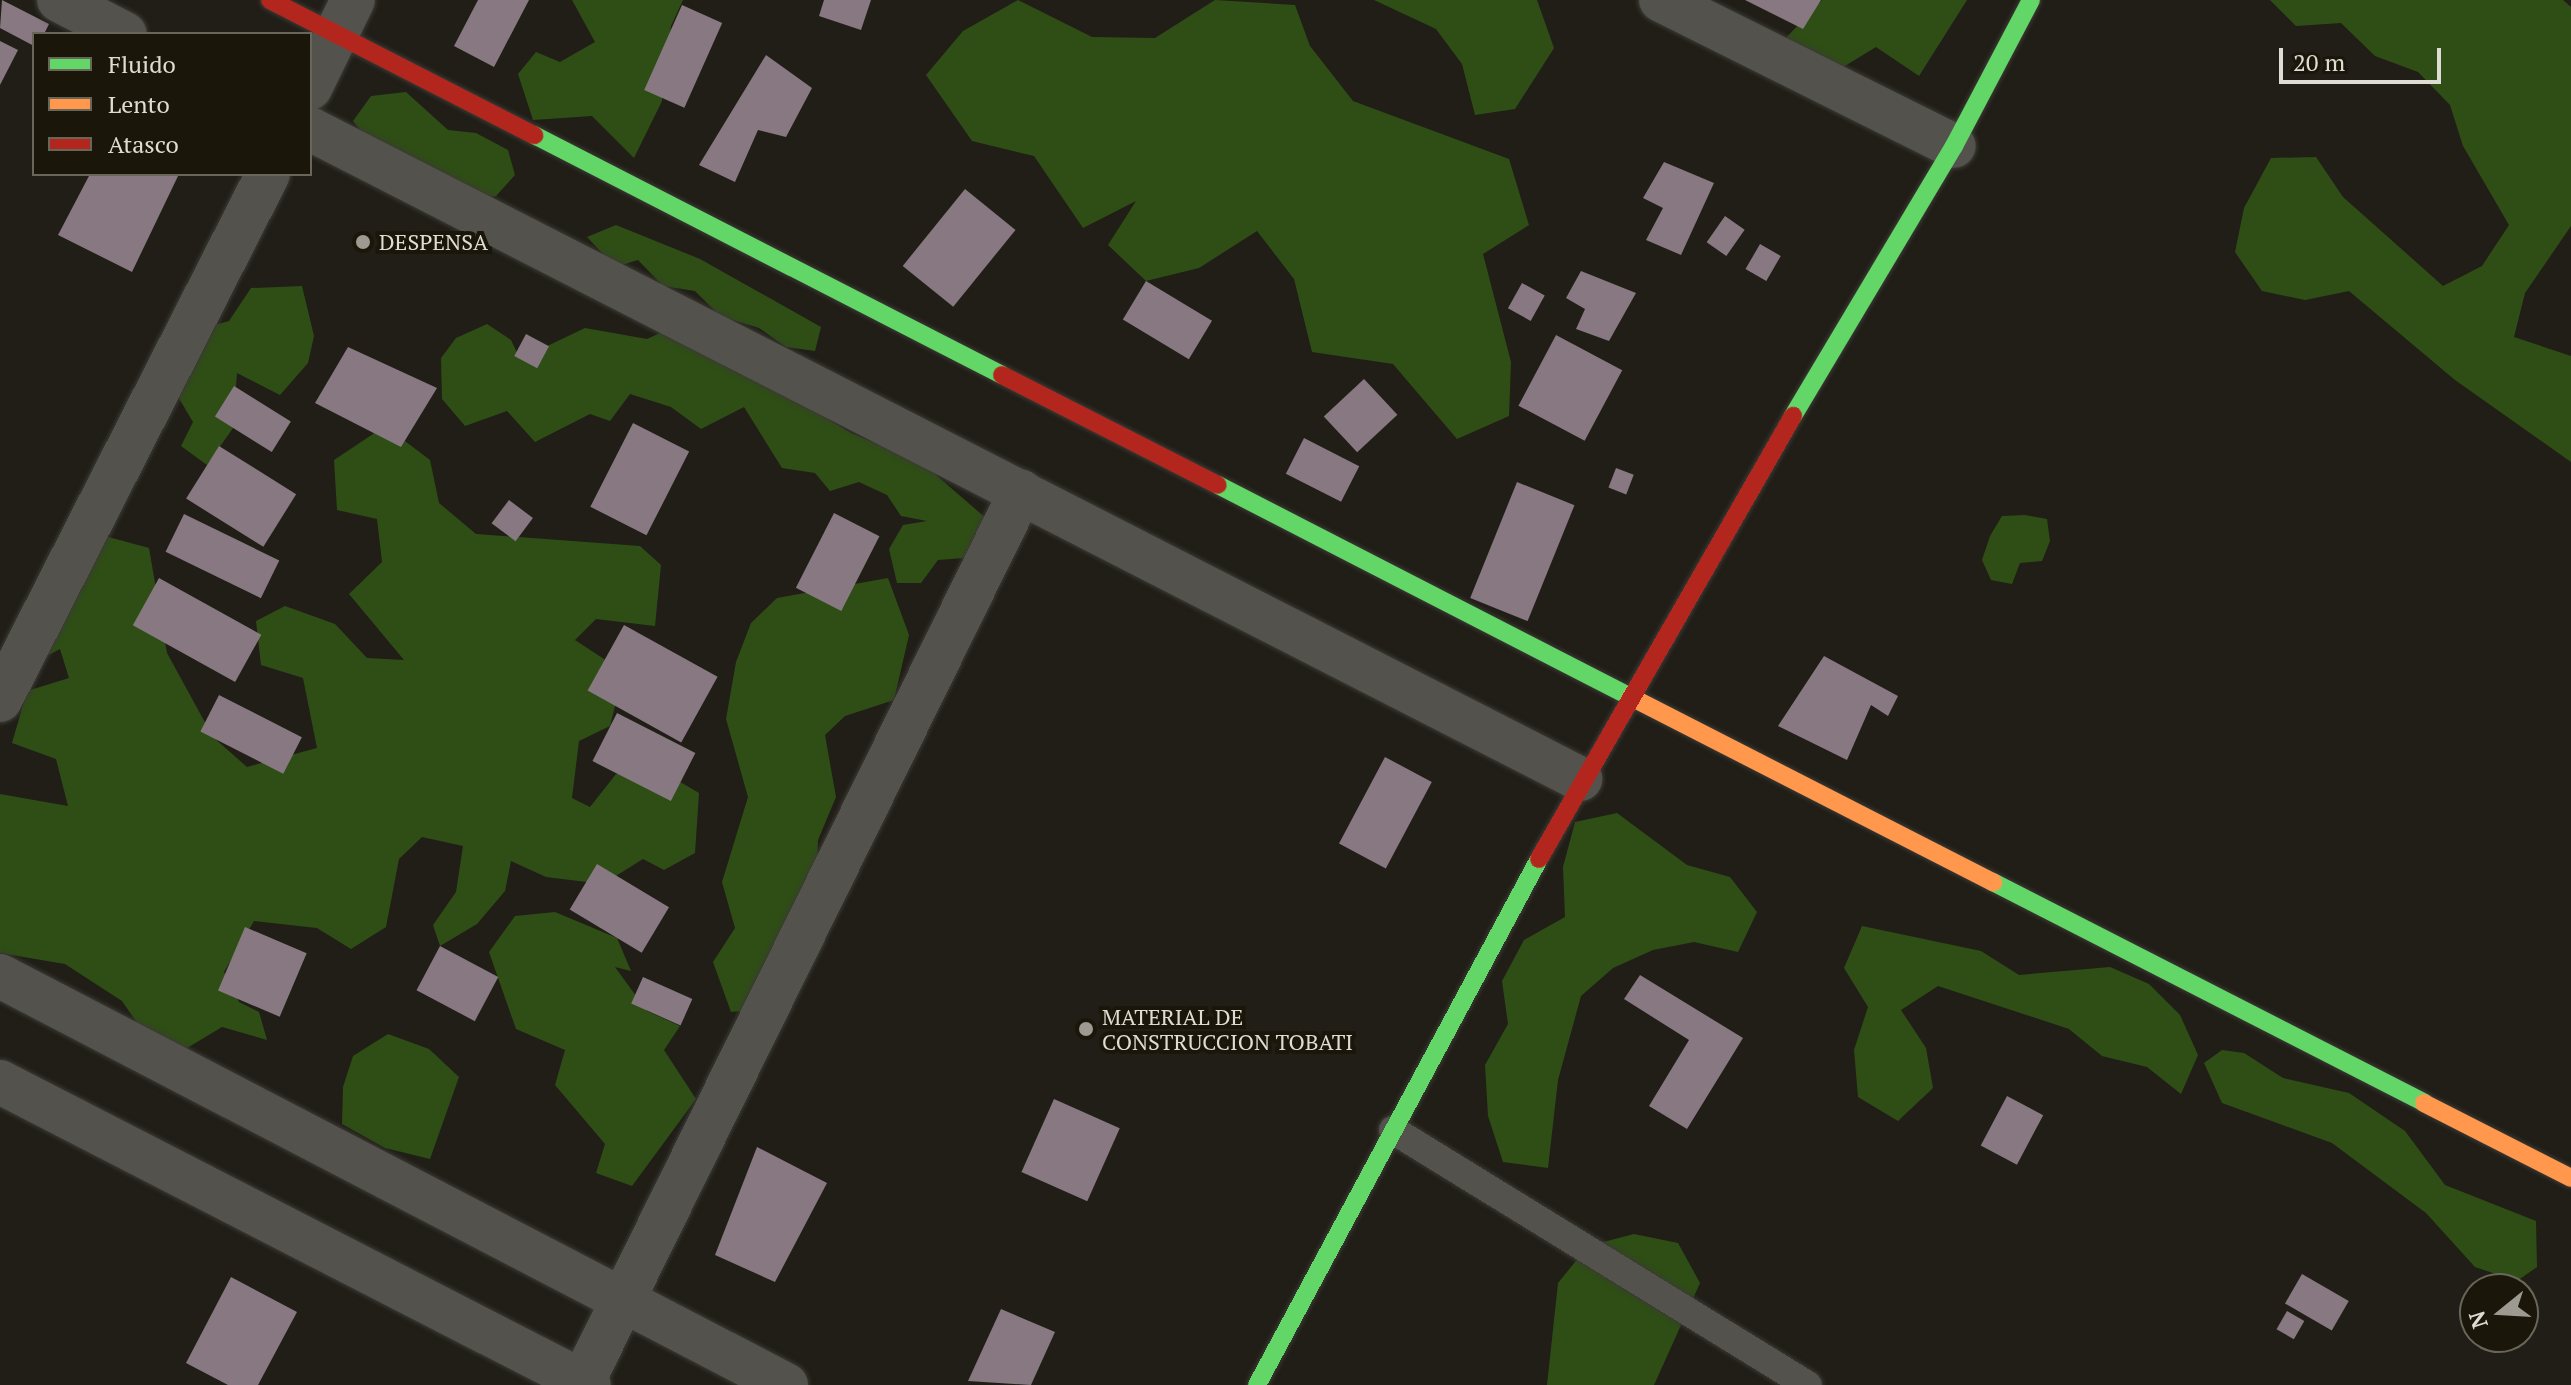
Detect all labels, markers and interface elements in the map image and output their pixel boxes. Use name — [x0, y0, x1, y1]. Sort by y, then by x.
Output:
legend — [32, 32, 312, 176]
scale bar — [2283, 32, 2445, 82]
text: 20 m — [2293, 46, 2345, 78]
text: Fluido — [108, 48, 176, 80]
text: Lento — [108, 88, 170, 120]
text: Atasco — [108, 128, 179, 160]
place label: DESPENSA — [379, 229, 488, 255]
marker: DESPENSA — [354, 233, 372, 251]
place label: MATERIAL DE CONSTRUCCION TOBATI — [1102, 1003, 1353, 1054]
marker: MATERIAL DE CONSTRUCCION TOBATI — [1077, 1020, 1095, 1038]
north arrow — [2459, 1273, 2539, 1353]
text: N — [2461, 1308, 2494, 1332]

